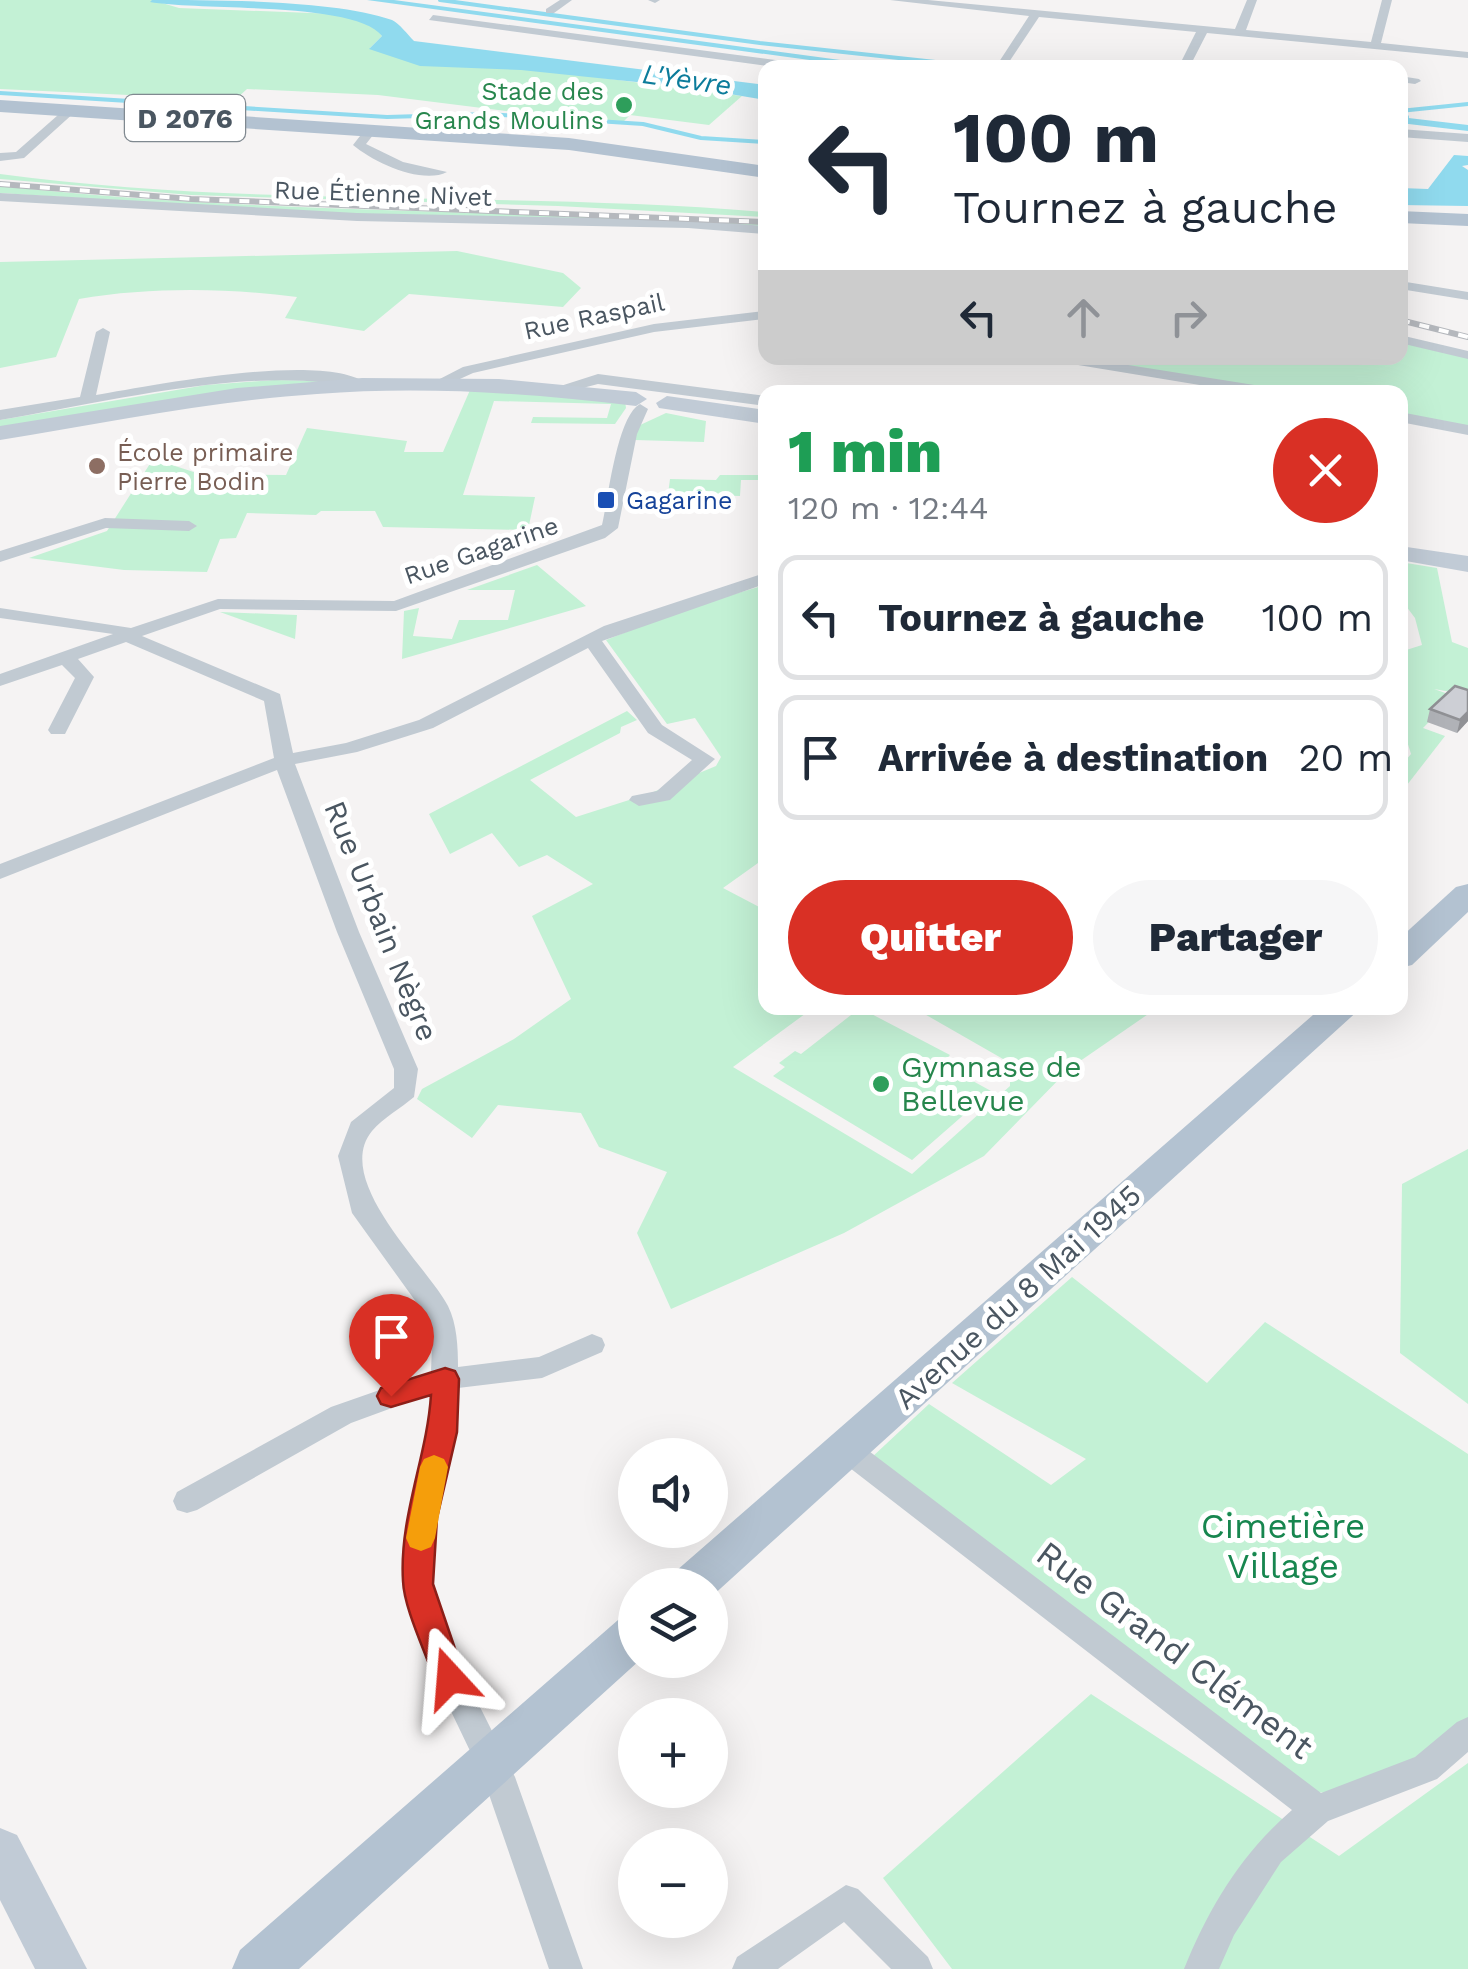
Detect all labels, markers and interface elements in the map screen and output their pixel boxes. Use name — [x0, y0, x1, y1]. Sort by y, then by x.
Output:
water label: L'Yèvre — [640, 57, 734, 102]
place label: Stade des Grands Moulins — [415, 77, 604, 135]
marker: Stade des Grands Moulins — [613, 94, 635, 116]
road number: D 2076 — [125, 95, 245, 141]
text: 100 m — [953, 97, 1159, 179]
icon: left — [788, 100, 918, 230]
street label: Rue Étienne Nivet — [273, 175, 493, 212]
text: Tournez à gauche — [953, 181, 1338, 234]
street label: Rue Raspail — [521, 287, 667, 346]
icon: left — [951, 290, 1006, 345]
icon: ahead — [1056, 290, 1111, 345]
icon: right — [1161, 290, 1216, 345]
text: 1 min — [788, 416, 942, 487]
button: close — [1273, 418, 1378, 523]
place label: École primaire Pierre Bodin — [117, 438, 293, 496]
marker: École primaire Pierre Bodin — [86, 455, 108, 477]
place label: Gagarine — [626, 486, 732, 515]
marker: Gagarine — [595, 489, 617, 511]
text: 120 m · 12:44 — [788, 489, 989, 527]
street label: Rue Gagarine — [400, 511, 562, 590]
icon: left — [793, 590, 848, 645]
text: Tournez à gauche — [878, 596, 1204, 640]
text: 100 m — [1262, 596, 1373, 640]
icon: arrive — [793, 730, 848, 785]
text: Arrivée à destination — [878, 736, 1268, 780]
text: 20 m — [1298, 736, 1393, 780]
street label: Rue Urbain Nègre — [317, 796, 446, 1046]
button: Quitter — [788, 880, 1073, 995]
button: Partager — [1093, 880, 1378, 995]
place label: Gymnase de Bellevue — [901, 1049, 1082, 1118]
marker: Gymnase de Bellevue — [870, 1073, 892, 1095]
street label: Avenue du 8 Mai 1945 — [888, 1177, 1148, 1416]
pin — [349, 1294, 434, 1397]
icon: arrive — [364, 1309, 419, 1364]
map controls — [618, 1438, 728, 1938]
button: sound — [618, 1438, 728, 1548]
park label: Cimetière Village — [1201, 1505, 1365, 1587]
street label: Rue Grand Clément — [1028, 1532, 1322, 1768]
button: layers — [618, 1568, 728, 1678]
position arrow — [398, 1626, 502, 1730]
button: + — [618, 1698, 728, 1808]
button: − — [618, 1828, 728, 1938]

